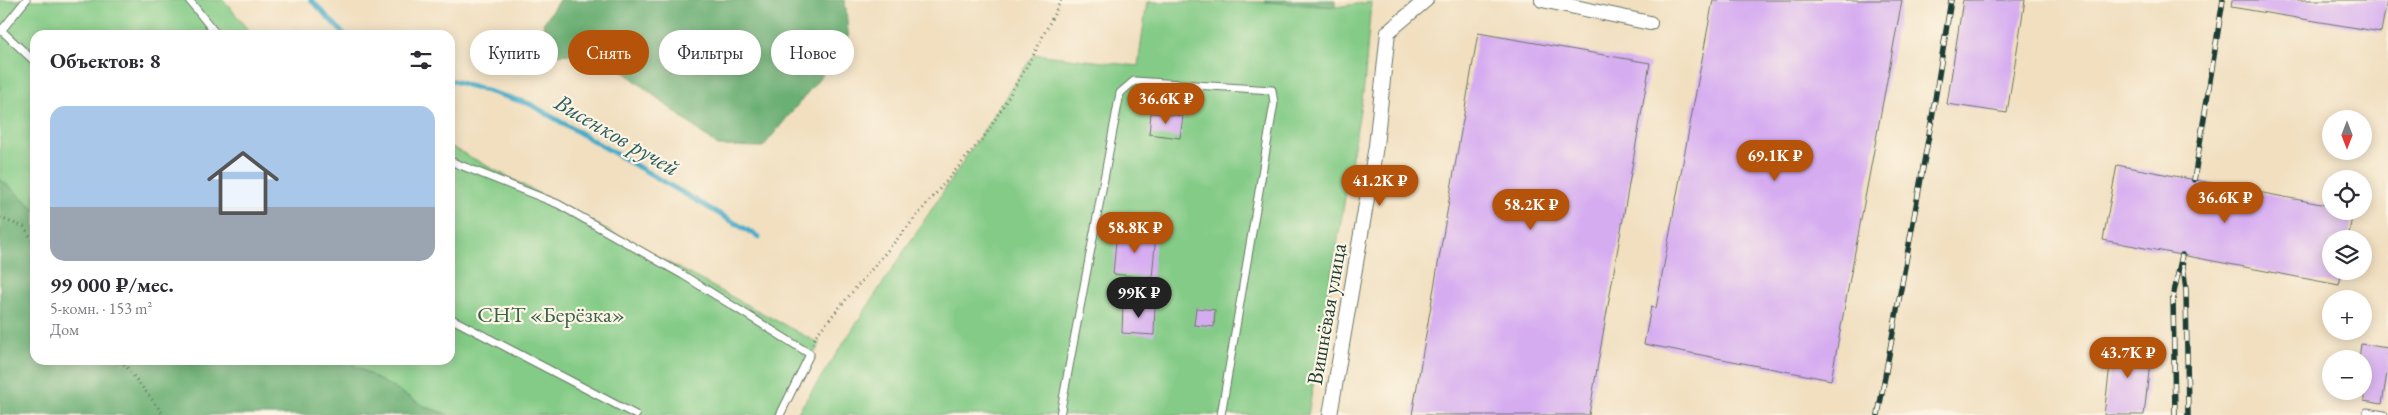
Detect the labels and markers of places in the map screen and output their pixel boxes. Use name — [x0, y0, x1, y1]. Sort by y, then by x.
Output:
pin: 36.6K ₽ — [1120, 82, 1212, 125]
pin: 69.1K ₽ — [1729, 140, 1821, 182]
pin: 41.2K ₽ — [1334, 164, 1426, 207]
pin: 36.6K ₽ — [2179, 182, 2271, 224]
pin: 58.2K ₽ — [1485, 188, 1577, 231]
pin: 58.8K ₽ — [1089, 212, 1181, 254]
pin: 99K ₽ — [1104, 276, 1174, 319]
pin: 43.7K ₽ — [2082, 336, 2174, 379]

